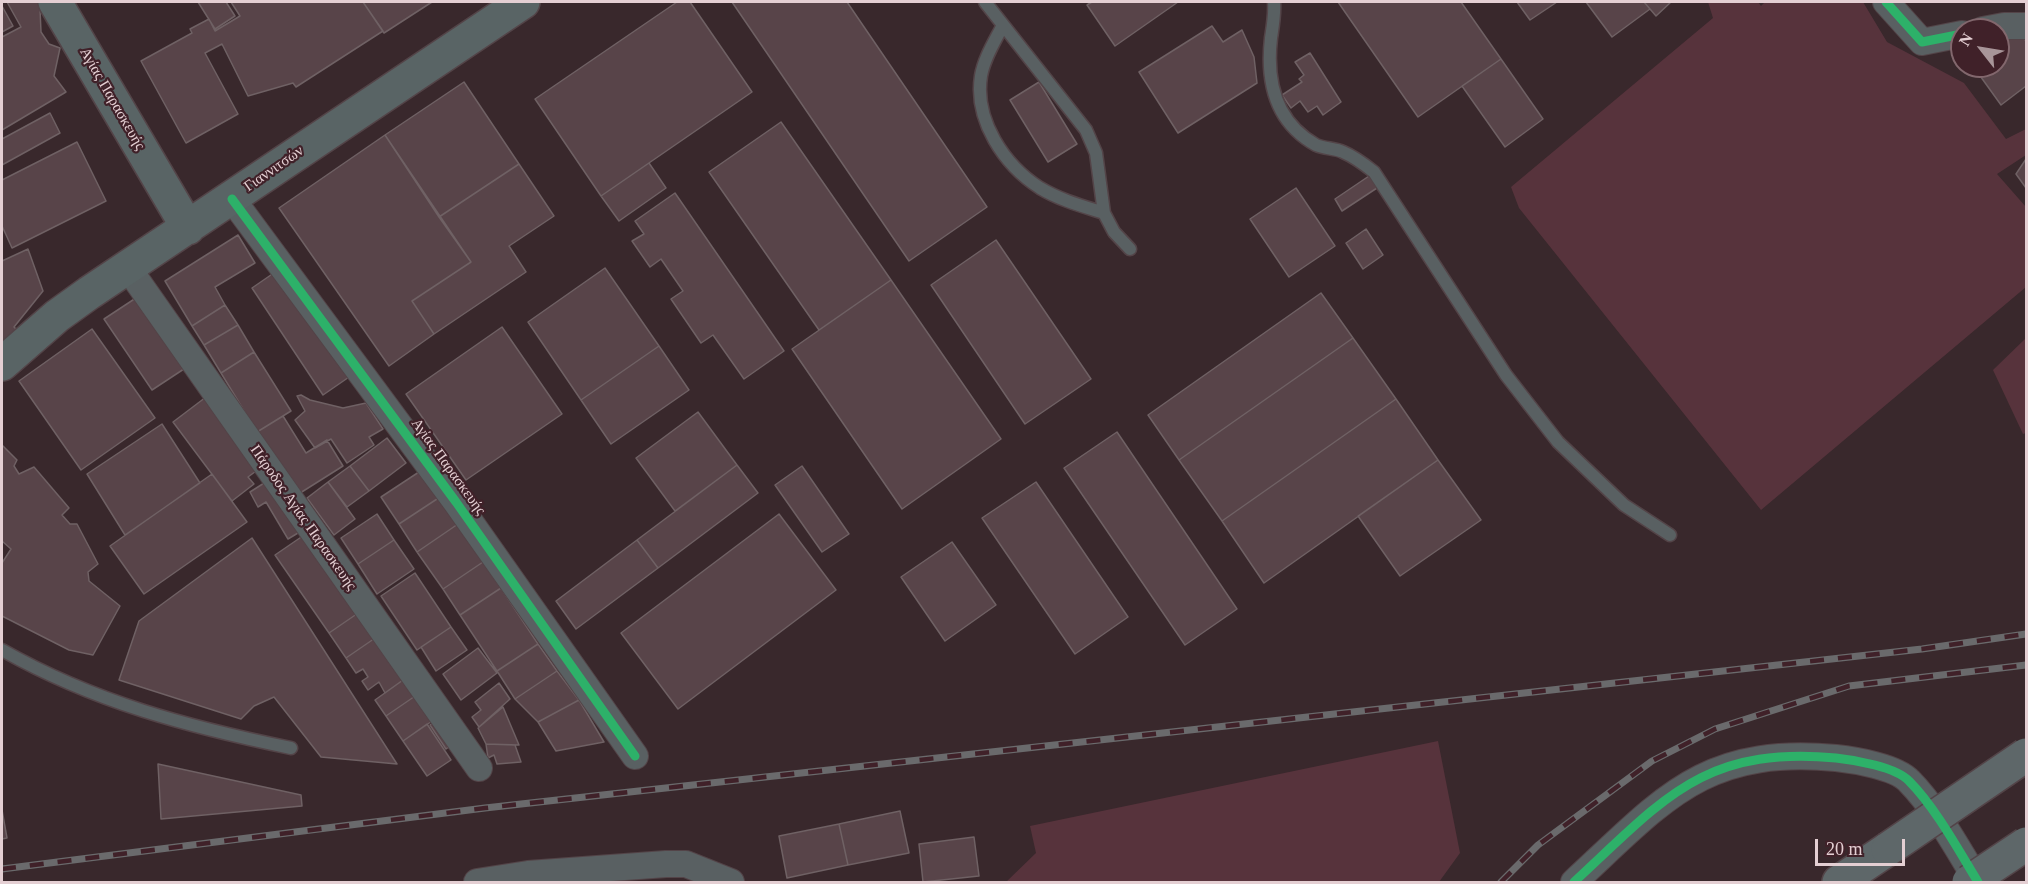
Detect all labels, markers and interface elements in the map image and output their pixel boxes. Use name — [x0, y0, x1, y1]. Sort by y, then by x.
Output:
north arrow — [1950, 18, 2010, 78]
text: N — [1956, 30, 1976, 49]
street label: Αγίας Παρασκευής — [75, 45, 149, 153]
street label: Γιαννιτσών — [241, 142, 307, 196]
street label: Αγίας Παρασκευής — [407, 415, 489, 519]
street label: Πάροδος Αγίας Παρασκευής — [246, 442, 360, 594]
scale bar — [1818, 827, 1908, 865]
text: 20 m — [1826, 839, 1863, 859]

